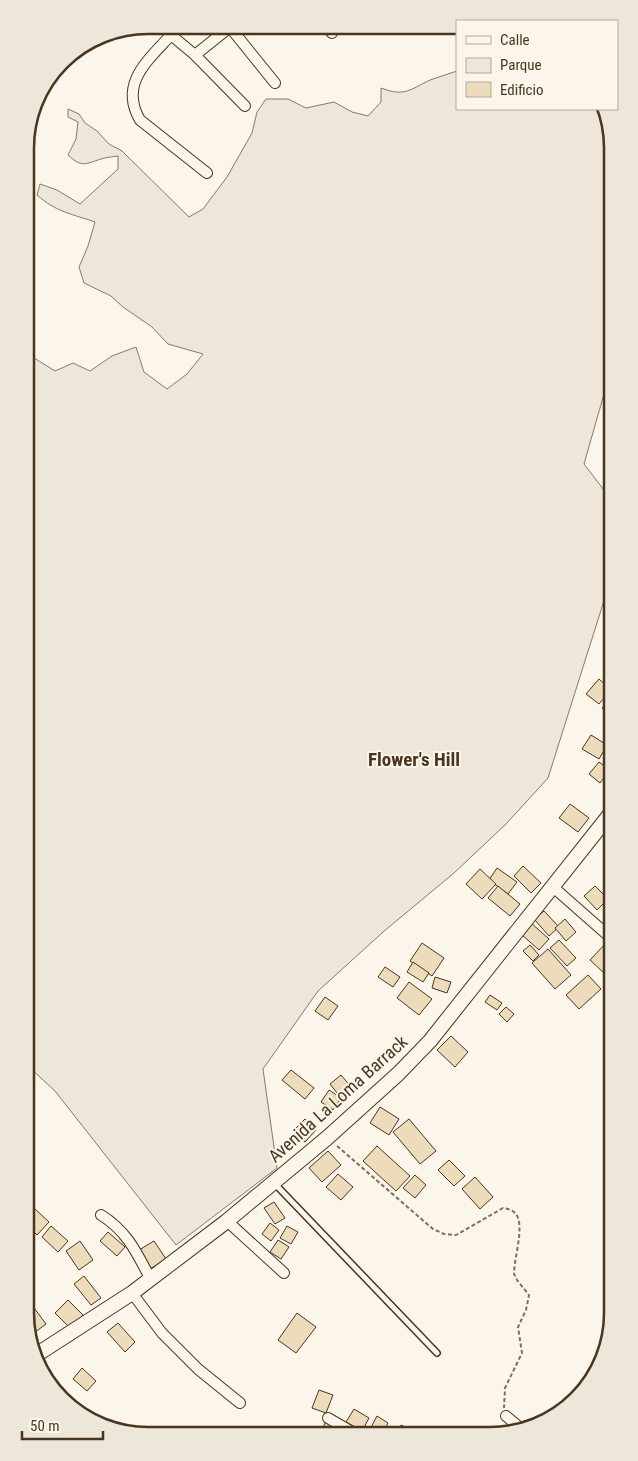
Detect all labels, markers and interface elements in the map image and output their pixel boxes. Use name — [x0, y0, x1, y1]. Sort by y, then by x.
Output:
legend — [456, 20, 618, 110]
text: Calle — [500, 31, 530, 49]
text: Parque — [500, 56, 542, 74]
text: Edificio — [500, 81, 543, 99]
district label: Flower's Hill — [368, 748, 460, 771]
street label: Avenida La Loma Barrack — [264, 1031, 412, 1167]
scale bar — [22, 1408, 104, 1440]
text: 50 m — [30, 1417, 60, 1435]

